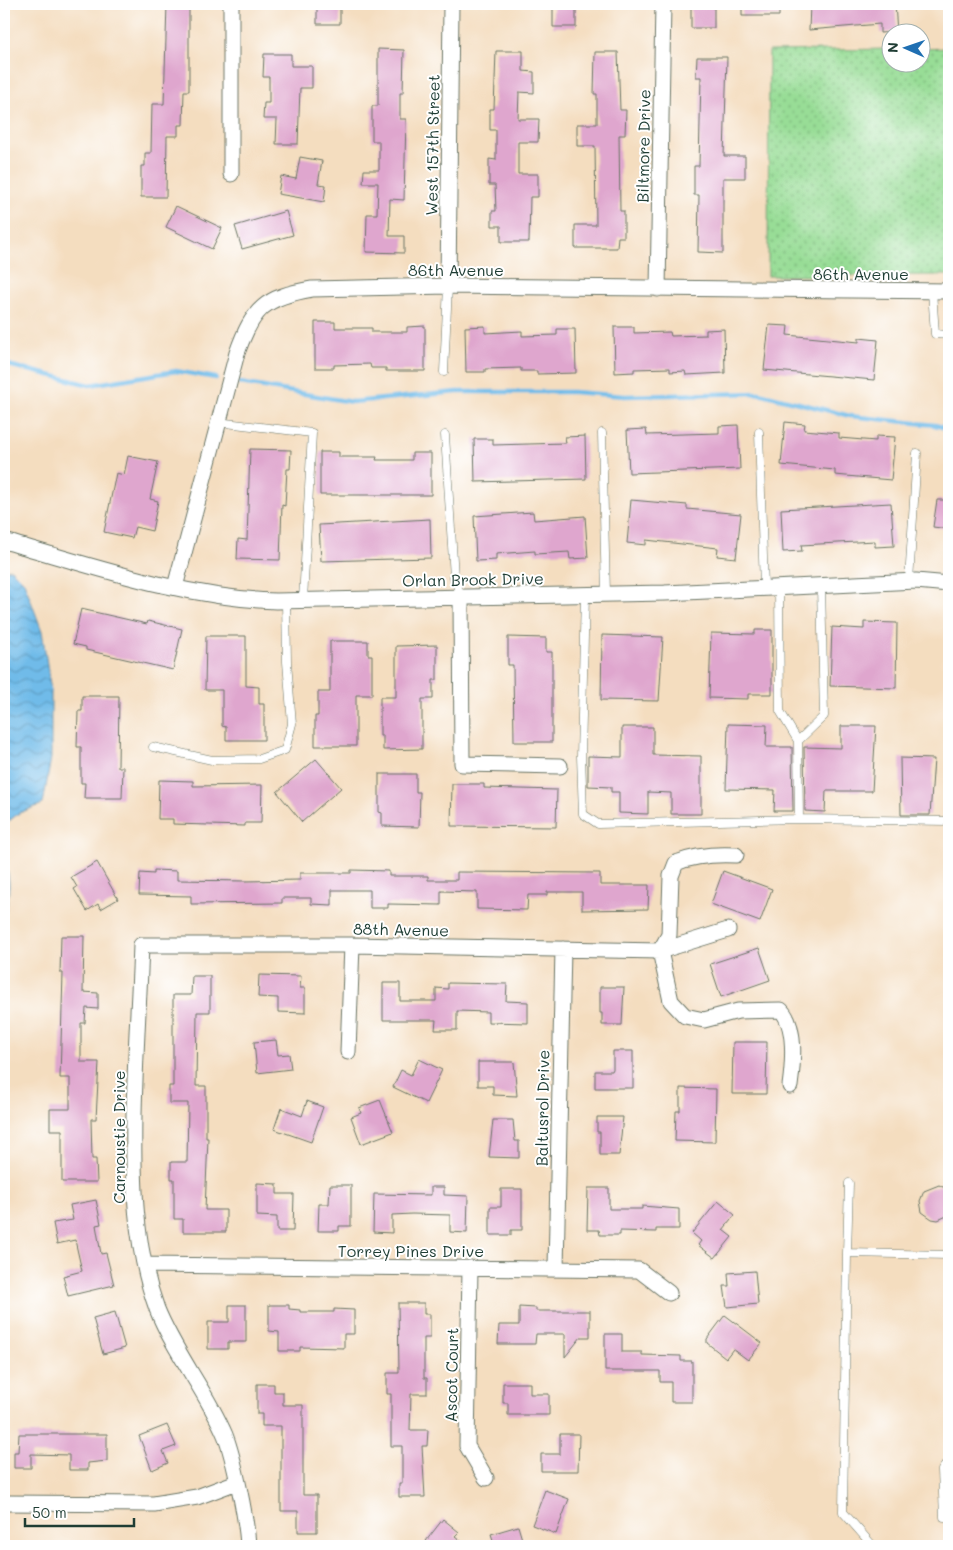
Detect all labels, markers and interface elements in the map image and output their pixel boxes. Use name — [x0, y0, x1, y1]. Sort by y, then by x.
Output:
north arrow — [880, 22, 930, 72]
text: N — [883, 42, 902, 53]
street label: West 157th Street — [420, 74, 444, 216]
street label: Biltmore Drive — [632, 89, 654, 203]
street label: 86th Avenue — [408, 259, 504, 280]
street label: 86th Avenue — [813, 263, 909, 284]
street label: Orlan Brook Drive — [402, 567, 544, 591]
street label: 88th Avenue — [353, 918, 449, 940]
street label: Baltusrol Drive — [530, 1050, 554, 1166]
street label: Carnoustie Drive — [108, 1070, 129, 1204]
street label: Torrey Pines Drive — [338, 1240, 484, 1261]
street label: Ascot Court — [440, 1328, 462, 1422]
scale bar — [25, 1495, 134, 1527]
text: 50 m — [32, 1502, 67, 1522]

